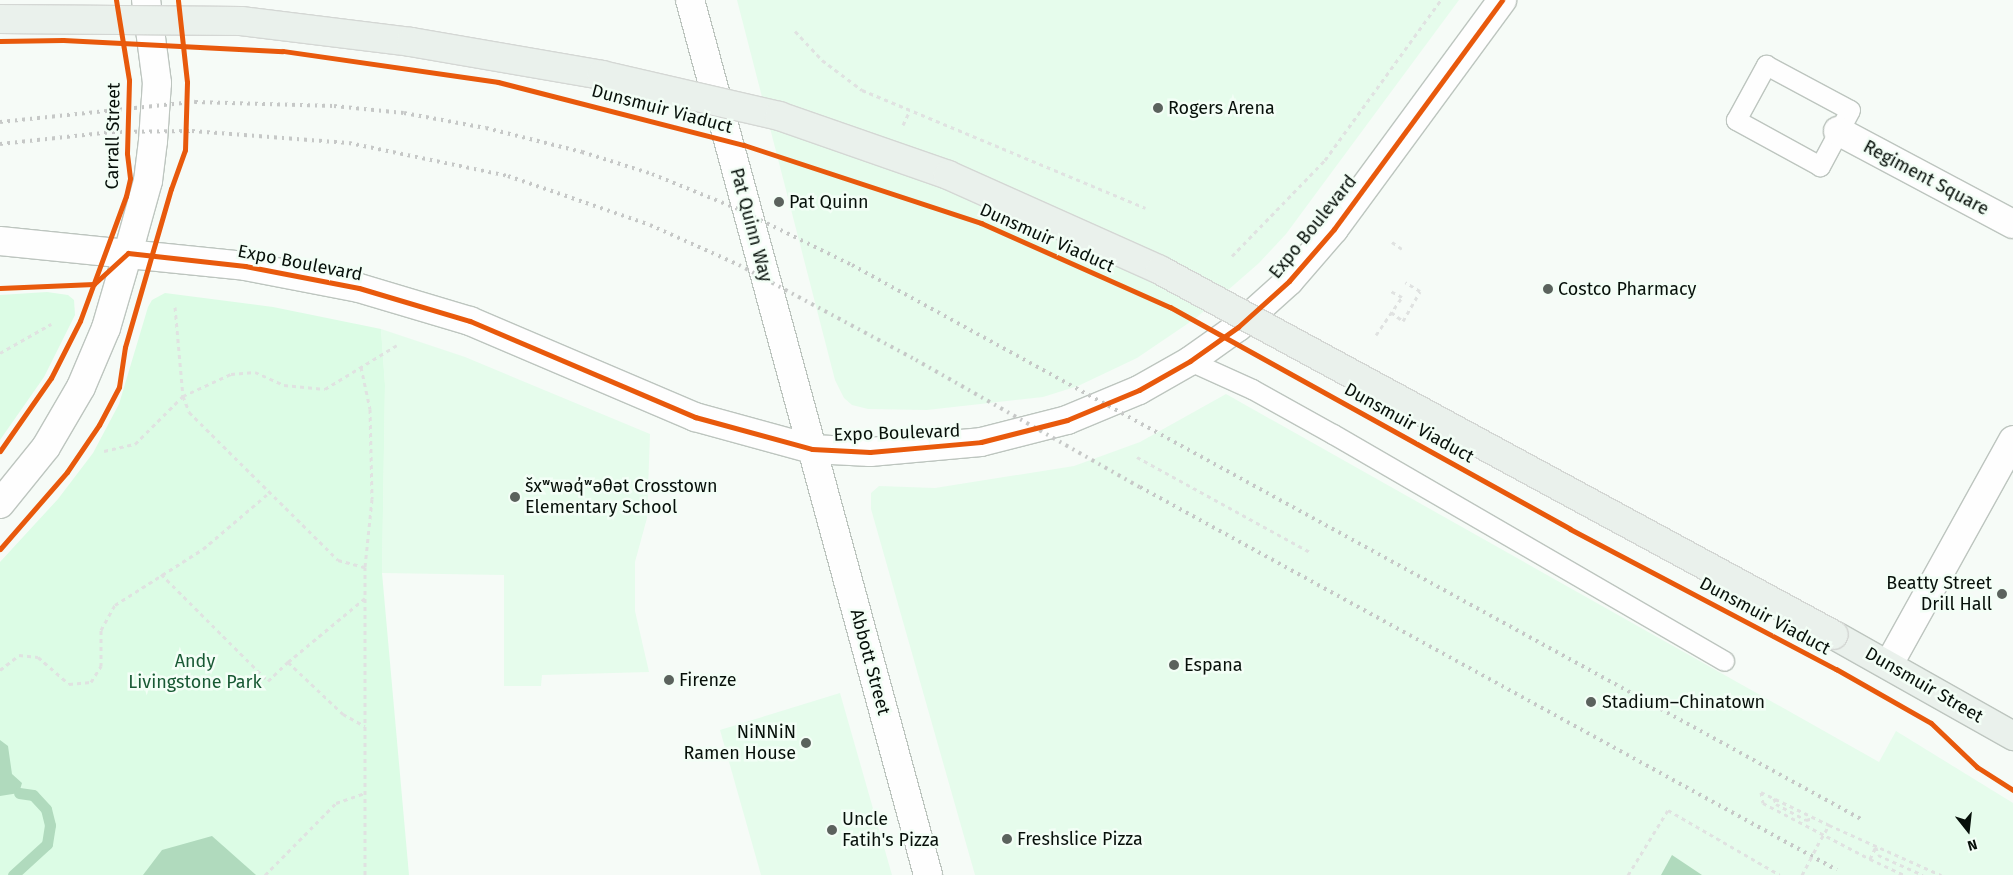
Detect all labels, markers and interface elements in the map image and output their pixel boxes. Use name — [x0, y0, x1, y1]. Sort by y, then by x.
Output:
street label: Dunsmuir Viaduct — [589, 80, 735, 138]
street label: Carrall Street — [101, 82, 125, 190]
place label: Rogers Arena — [1168, 97, 1275, 119]
marker: Rogers Arena — [1152, 102, 1164, 114]
street label: Regiment Square — [1860, 136, 1992, 220]
street label: Pat Quinn Way — [725, 166, 777, 284]
street label: Expo Boulevard — [1265, 171, 1361, 283]
place label: Pat Quinn — [789, 191, 869, 213]
marker: Pat Quinn — [773, 196, 785, 208]
street label: Dunsmuir Viaduct — [976, 199, 1118, 277]
street label: Expo Boulevard — [236, 240, 364, 286]
place label: Costco Pharmacy — [1558, 278, 1696, 300]
marker: Costco Pharmacy — [1542, 283, 1554, 295]
street label: Dunsmuir Viaduct — [1340, 378, 1478, 468]
street label: Expo Boulevard — [833, 420, 961, 446]
place label: šxʷwəq̓ʷəθət Crosstown Elementary School — [525, 476, 718, 518]
marker: šxʷwəq̓ʷəθət Crosstown Elementary School — [509, 491, 521, 503]
street label: Dunsmuir Viaduct — [1696, 572, 1834, 660]
place label: Beatty Street Drill Hall — [1886, 573, 1992, 616]
marker: Beatty Street Drill Hall — [1996, 588, 2008, 600]
street label: Abbott Street — [845, 607, 895, 717]
street label: Dunsmuir Street — [1861, 643, 1987, 727]
park label: Andy Livingstone Park — [128, 651, 262, 694]
place label: Espana — [1184, 654, 1243, 676]
marker: Espana — [1168, 659, 1180, 671]
place label: Firenze — [679, 669, 737, 691]
marker: Firenze — [663, 674, 675, 686]
place label: Stadium–Chinatown — [1602, 691, 1765, 713]
marker: Stadium–Chinatown — [1584, 695, 1598, 709]
place label: NiNNiN Ramen House — [684, 722, 796, 764]
marker: NiNNiN Ramen House — [800, 737, 812, 749]
north arrow — [1943, 805, 1993, 855]
place label: Uncle Fatih's Pizza — [842, 809, 939, 852]
marker: Uncle Fatih's Pizza — [826, 824, 838, 836]
place label: Freshslice Pizza — [1017, 828, 1143, 850]
marker: Freshslice Pizza — [1001, 833, 1013, 845]
text: N — [1965, 835, 1979, 854]

